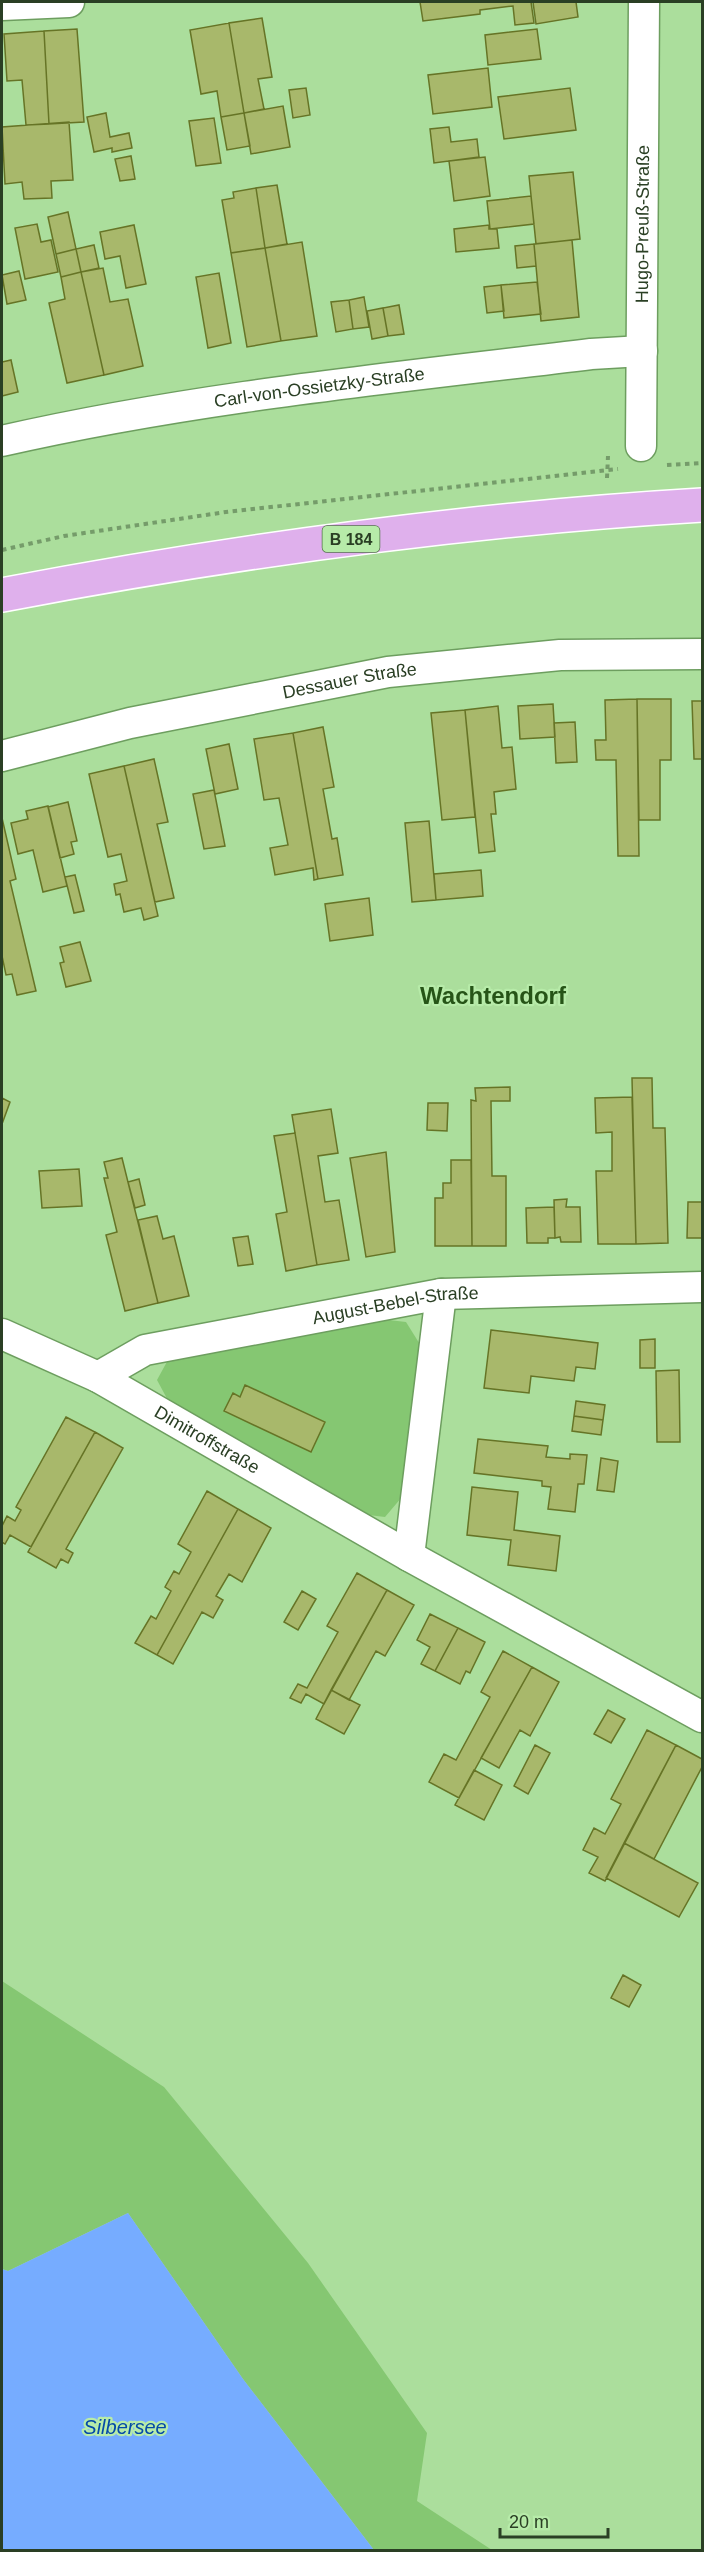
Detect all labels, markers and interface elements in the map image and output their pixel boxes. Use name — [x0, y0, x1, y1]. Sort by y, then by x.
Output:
street label: Hugo-Preuß-Straße — [632, 145, 653, 303]
street label: Carl-von-Ossietzky-Straße — [213, 364, 426, 411]
road number: B 184 — [322, 526, 380, 552]
street label: Dessauer Straße — [281, 659, 418, 703]
district label: Wachtendorf — [420, 982, 567, 1009]
street label: August-Bebel-Straße — [311, 1283, 479, 1328]
street label: Dimitroffstraße — [151, 1402, 263, 1478]
water label: Silbersee — [83, 2416, 167, 2438]
scale bar — [500, 2501, 608, 2539]
text: 20 m — [509, 2512, 549, 2532]

